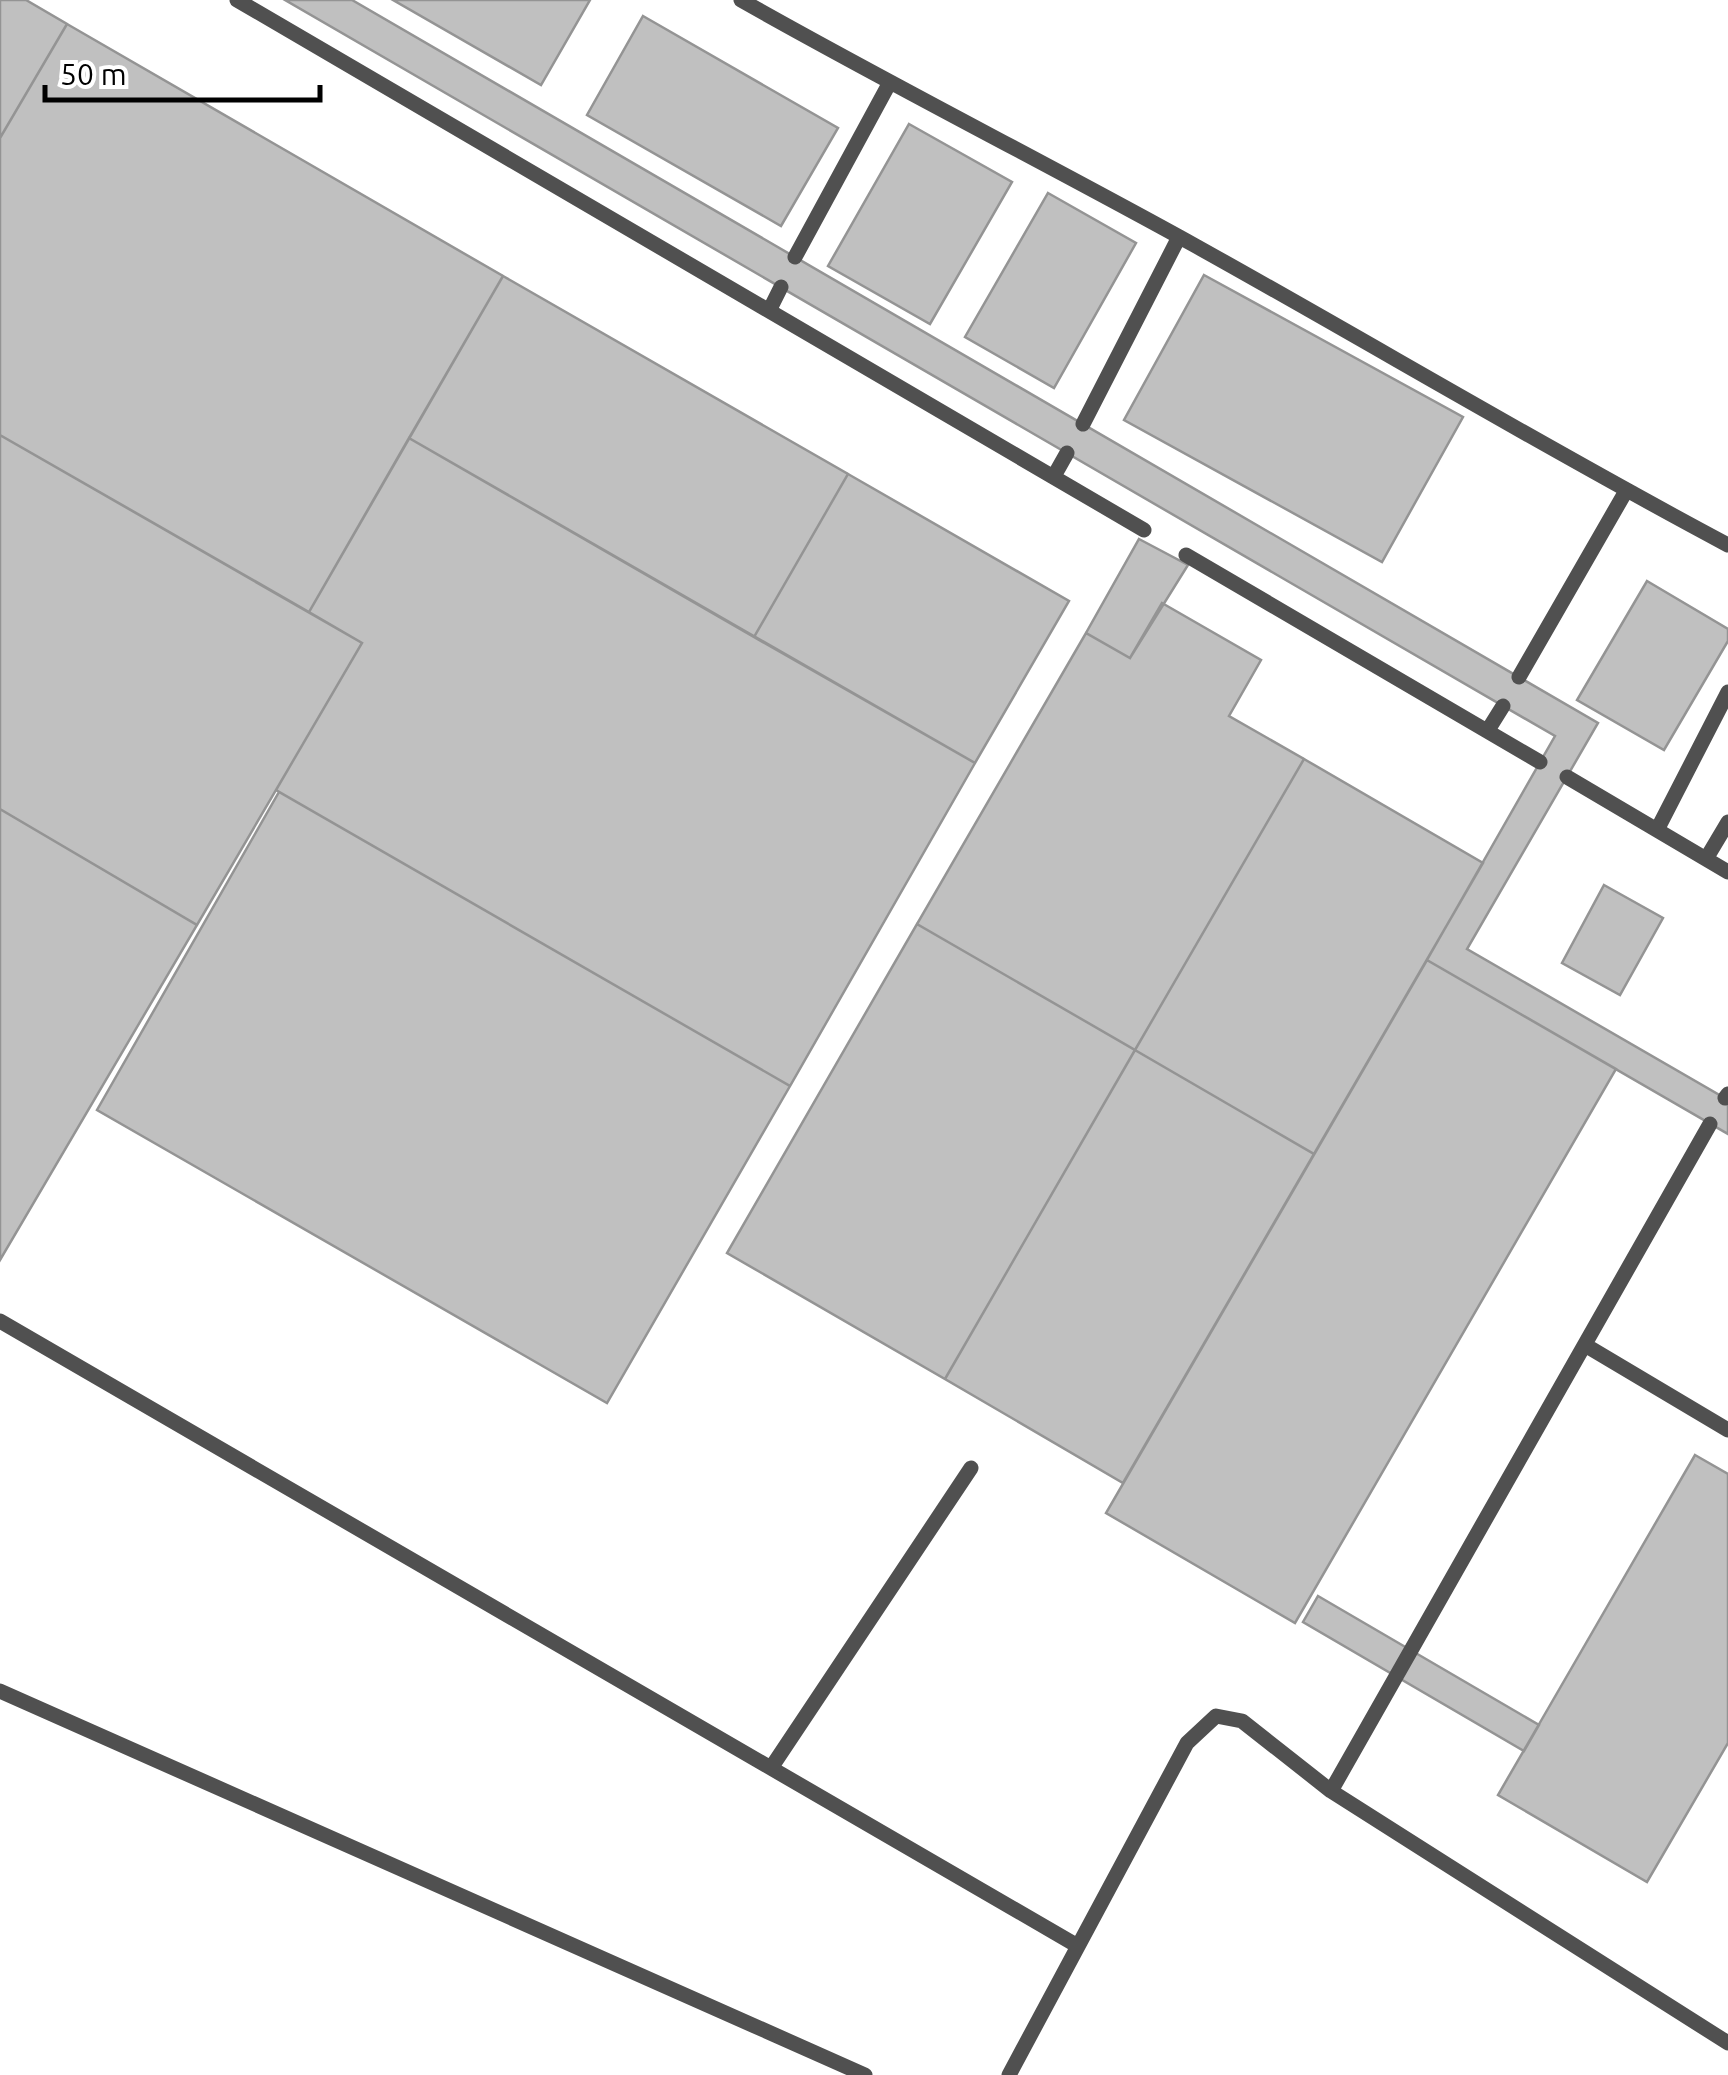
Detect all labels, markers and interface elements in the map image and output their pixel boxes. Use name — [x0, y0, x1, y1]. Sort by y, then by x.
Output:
scale bar — [45, 40, 320, 102]
text: 50 m — [60, 57, 127, 91]

